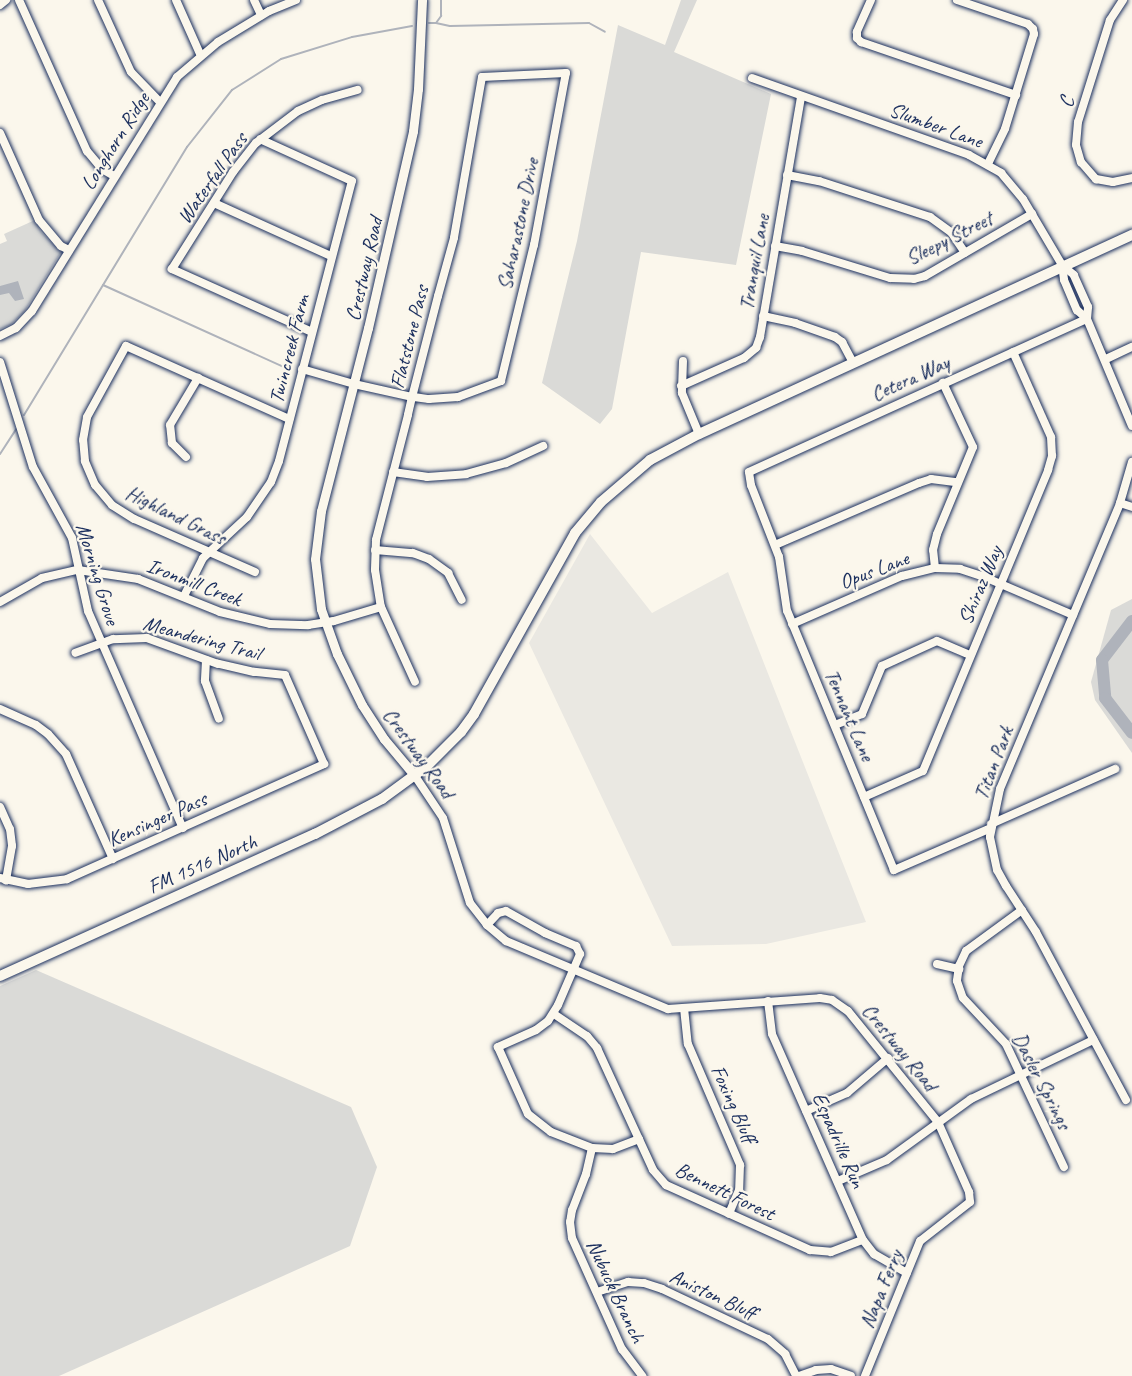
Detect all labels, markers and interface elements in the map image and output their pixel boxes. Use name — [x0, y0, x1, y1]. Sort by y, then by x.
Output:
street label: Longhorn Ridge — [75, 88, 155, 194]
street label: C — [1053, 94, 1079, 110]
street label: Slumber Lane — [886, 96, 986, 154]
street label: Waterfall Pass — [172, 128, 252, 228]
street label: Saharastone Drive — [492, 156, 544, 292]
street label: Sleepy Street — [902, 205, 996, 271]
street label: Tranquil Lane — [733, 212, 775, 312]
street label: Crestway Road — [340, 215, 388, 323]
street label: Flatstone Pass — [384, 283, 434, 391]
street label: Twincreek Farm — [263, 291, 315, 407]
street label: Cetera Way — [867, 350, 953, 406]
street label: Highland Grass — [122, 480, 230, 550]
street label: Morning Grove — [71, 520, 125, 628]
street label: Shiraz Way — [952, 542, 1008, 628]
street label: Opus Lane — [836, 545, 912, 595]
street label: Ironmill Creek — [143, 552, 245, 612]
street label: Meandering Trail — [141, 610, 263, 666]
street label: Tennant Lane — [819, 665, 881, 765]
street label: Crestway Road — [378, 703, 460, 803]
street label: Titan Park — [967, 723, 1019, 803]
street label: Kensinger Pass — [104, 786, 210, 852]
street label: FM 1516 North — [144, 829, 260, 899]
street label: Crestway Road — [857, 998, 943, 1096]
street label: Dasler Springs — [1007, 1028, 1077, 1134]
street label: Foxing Bluff — [706, 1061, 762, 1147]
street label: Espadrille Run — [807, 1088, 871, 1192]
street label: Bennett Forest — [671, 1156, 779, 1226]
street label: Nubuck Branch — [581, 1235, 651, 1347]
street label: Napa Ferry — [854, 1246, 908, 1332]
street label: Aniston Bluff — [666, 1263, 760, 1325]

